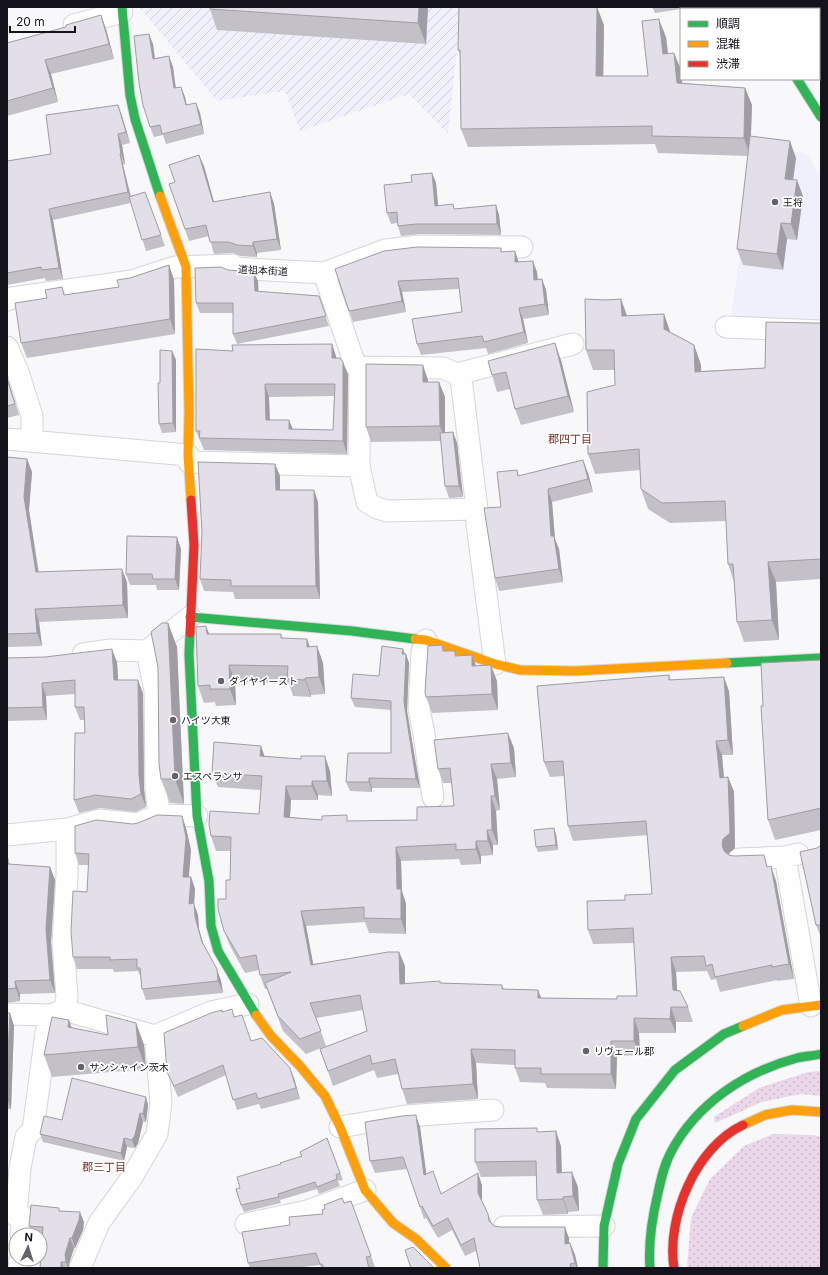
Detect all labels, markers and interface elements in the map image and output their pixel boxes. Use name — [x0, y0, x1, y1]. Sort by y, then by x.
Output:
scale bar — [10, 8, 75, 34]
legend — [680, 8, 820, 80]
text: 20 m — [16, 14, 45, 29]
text: 順調 — [716, 16, 740, 31]
text: 混雑 — [716, 36, 740, 51]
text: 渋滞 — [716, 56, 740, 71]
place label: 王将 — [783, 196, 803, 208]
marker: 王将 — [770, 197, 780, 207]
street label: 道祖本街道 — [238, 263, 288, 277]
district label: 郡四丁目 — [548, 432, 592, 446]
place label: ダイヤイースト — [229, 675, 298, 687]
marker: ダイヤイースト — [216, 676, 226, 686]
place label: ハイツ大東 — [181, 714, 231, 726]
marker: ハイツ大東 — [168, 715, 178, 725]
place label: エスペランサ — [183, 770, 242, 782]
marker: エスペランサ — [170, 771, 180, 781]
place label: リヴェール郡 — [594, 1045, 654, 1057]
marker: リヴェール郡 — [581, 1046, 591, 1056]
place label: サンシャイン茨木 — [89, 1061, 169, 1073]
marker: サンシャイン茨木 — [76, 1062, 86, 1072]
district label: 郡三丁目 — [82, 1160, 126, 1174]
north arrow — [8, 1227, 48, 1267]
text: N — [24, 1230, 33, 1244]

